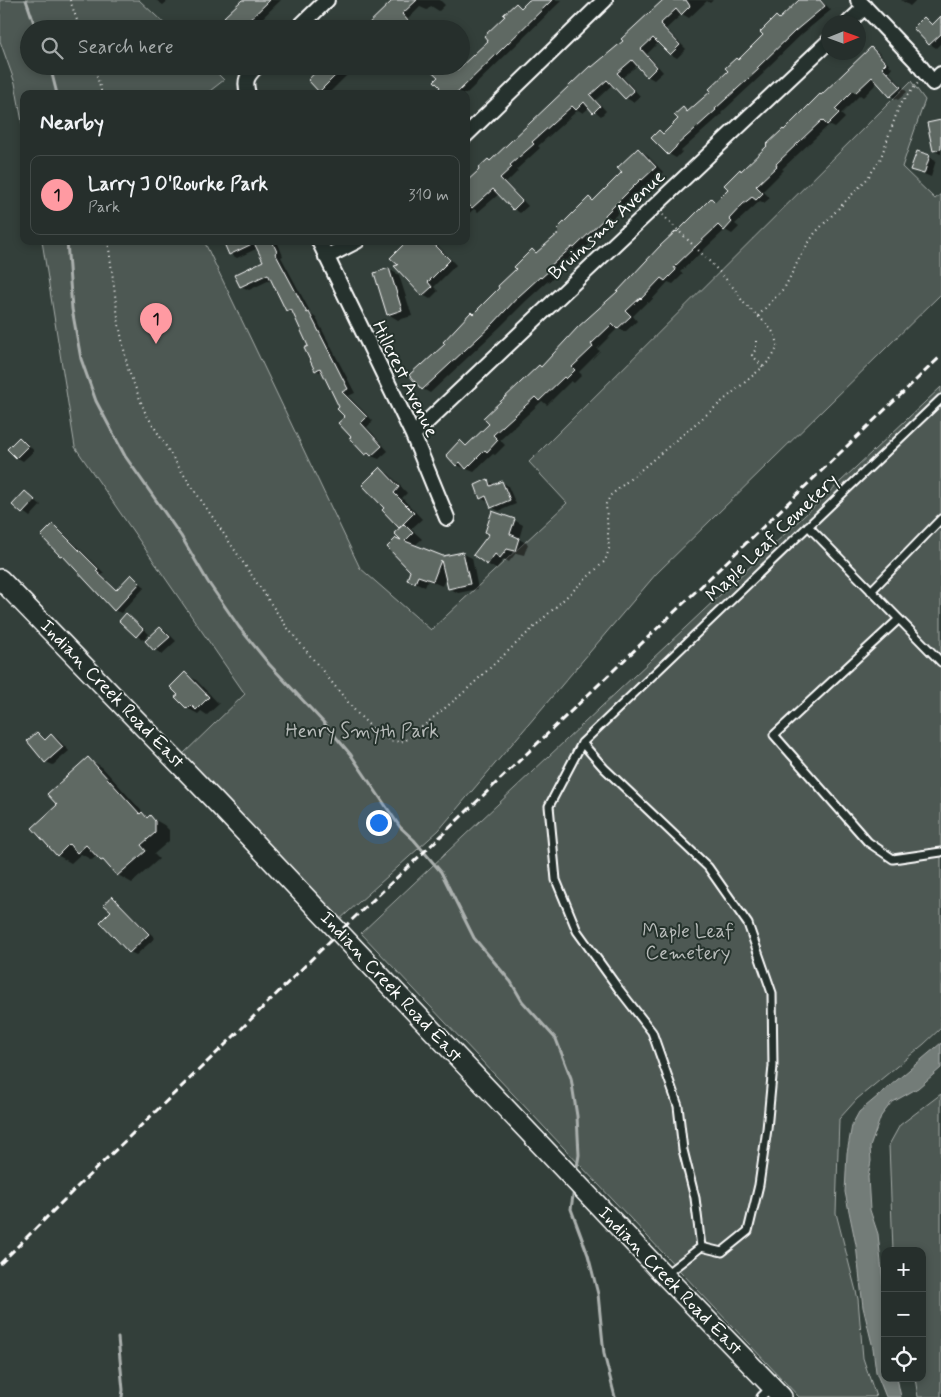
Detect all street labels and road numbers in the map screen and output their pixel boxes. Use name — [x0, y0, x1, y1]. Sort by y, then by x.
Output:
street label: Bruinsma Avenue — [543, 164, 671, 286]
street label: Hillcrest Avenue — [366, 317, 444, 441]
street label: Maple Leaf Cemetery — [700, 468, 844, 609]
street label: Indian Creek Road East — [34, 614, 190, 774]
street label: Indian Creek Road East — [314, 906, 468, 1068]
street label: Indian Creek Road East — [592, 1201, 748, 1361]

